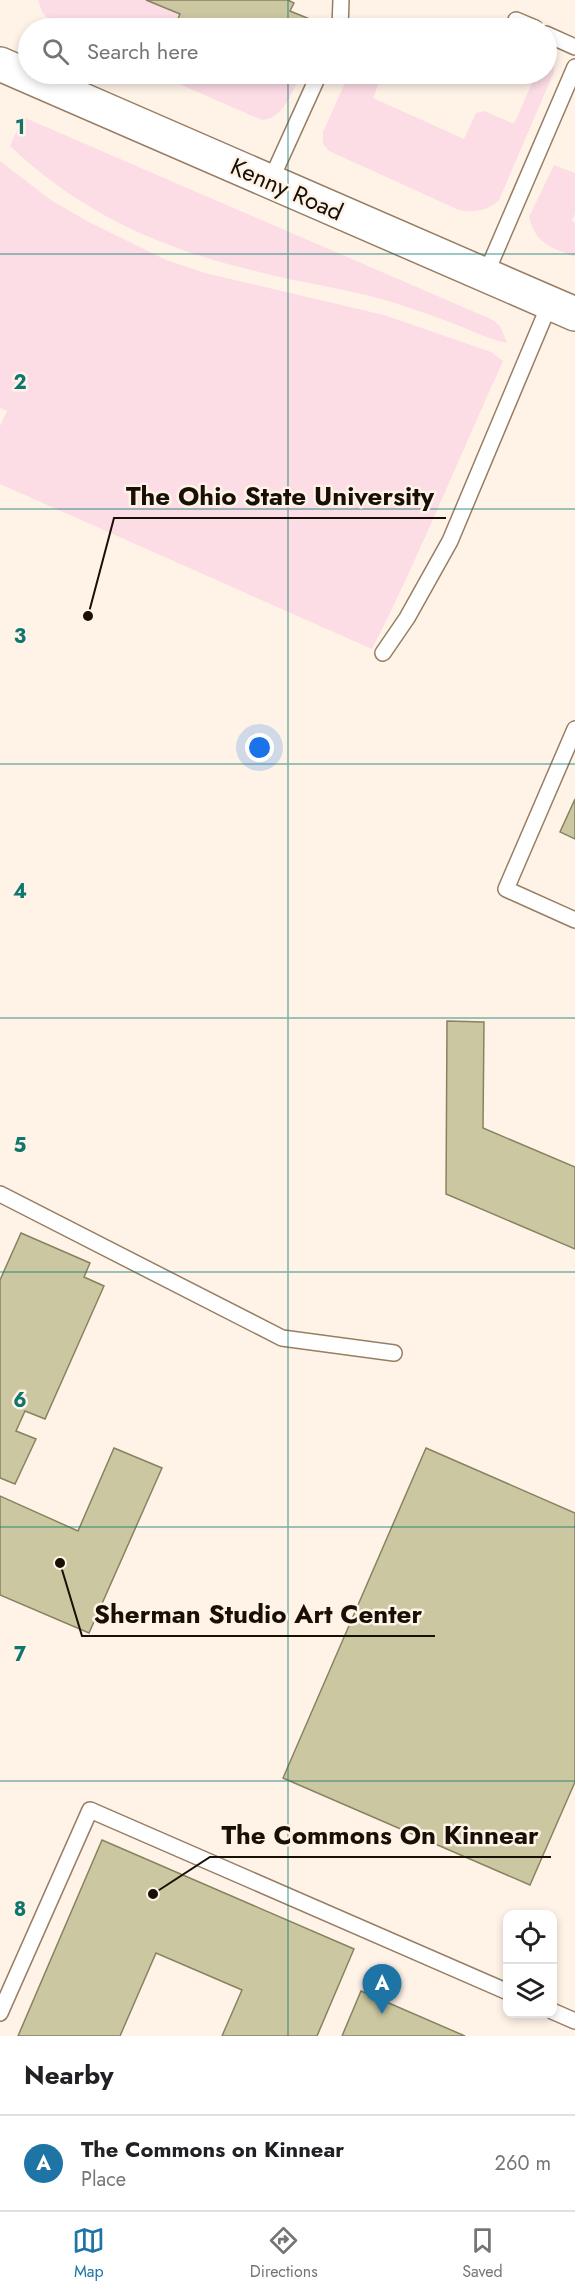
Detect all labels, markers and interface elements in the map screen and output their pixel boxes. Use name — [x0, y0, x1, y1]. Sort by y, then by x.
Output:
search box — [18, 18, 557, 84]
icon: search — [39, 35, 72, 68]
text: Search here — [87, 35, 198, 67]
text: 1 — [15, 113, 25, 142]
street label: Kenny Road — [225, 149, 349, 229]
text: 2 — [13, 368, 27, 397]
callout: The Ohio State University — [114, 474, 446, 518]
text: The Ohio State University — [126, 477, 435, 515]
text: 3 — [14, 622, 26, 651]
your location — [245, 733, 274, 762]
text: 4 — [13, 877, 27, 906]
text: 5 — [14, 1131, 27, 1160]
text: 6 — [13, 1386, 27, 1415]
callout: Sherman Studio Art Center — [82, 1592, 435, 1636]
text: Sherman Studio Art Center — [94, 1595, 422, 1633]
text: 7 — [14, 1640, 27, 1669]
callout: The Commons On Kinnear — [210, 1813, 551, 1857]
text: The Commons On Kinnear — [221, 1816, 539, 1854]
text: 8 — [14, 1895, 26, 1924]
map controls — [503, 1910, 557, 2018]
button: locate — [503, 1910, 557, 1964]
pin: A — [362, 1964, 401, 2014]
button: layers — [503, 1964, 557, 2018]
text: Nearby — [24, 2056, 113, 2094]
text: The Commons on Kinnear — [81, 2133, 344, 2165]
text: A — [36, 2149, 51, 2178]
text: 260 m — [495, 2149, 551, 2178]
text: Place — [81, 2165, 126, 2194]
tab: Map — [72, 2224, 105, 2283]
tab: Directions — [250, 2224, 318, 2283]
tab: Saved — [462, 2224, 503, 2283]

